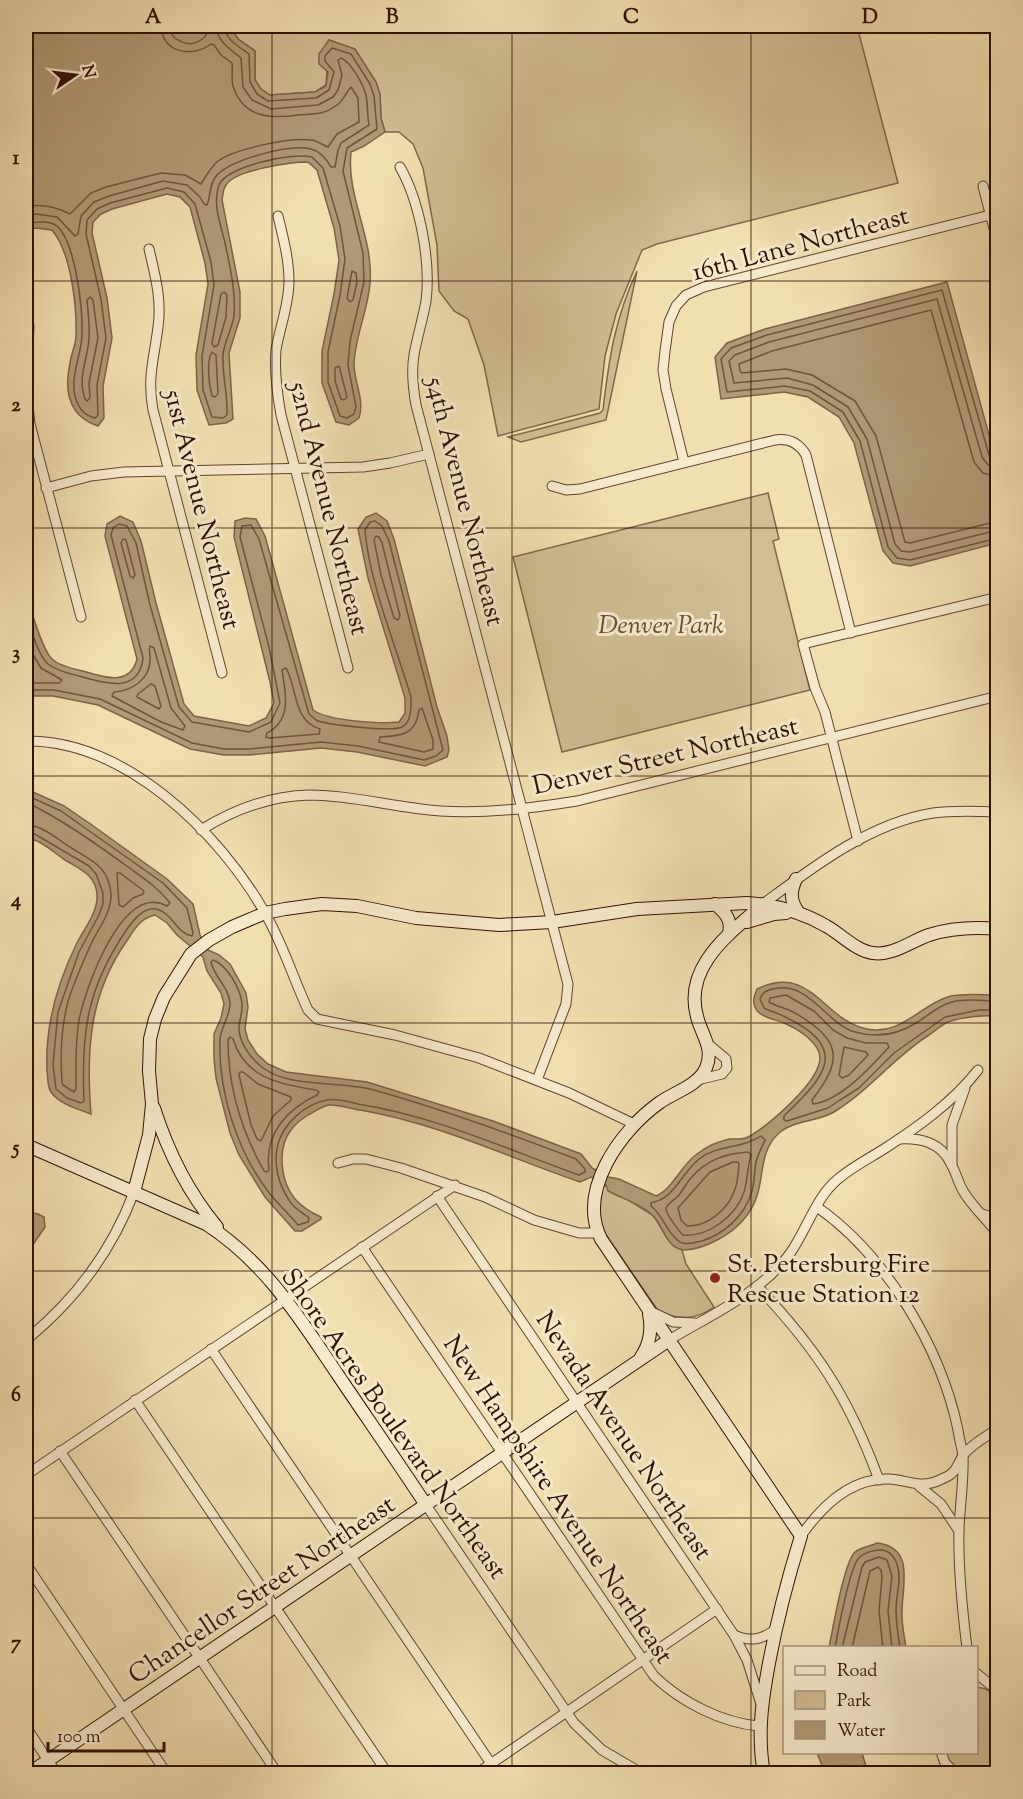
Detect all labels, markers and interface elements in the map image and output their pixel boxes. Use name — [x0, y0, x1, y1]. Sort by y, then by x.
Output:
text: A — [145, 4, 162, 33]
text: B — [386, 4, 399, 33]
text: C — [623, 4, 639, 33]
text: D — [862, 4, 878, 33]
north arrow — [45, 45, 105, 105]
text: N — [74, 63, 100, 81]
text: 1 — [13, 145, 20, 174]
street label: 16th Lane Northeast — [688, 199, 913, 292]
street label: 54th Avenue Northeast — [414, 371, 512, 630]
street label: 52nd Avenue Northeast — [278, 376, 377, 639]
street label: 51st Avenue Northeast — [152, 384, 248, 634]
text: 2 — [11, 392, 21, 421]
park label: Denver Park — [598, 608, 724, 645]
text: 3 — [12, 640, 20, 669]
street label: Denver Street Northeast — [529, 709, 802, 806]
text: 4 — [10, 887, 21, 916]
text: 5 — [11, 1135, 20, 1164]
place label: St. Petersburg Fire Rescue Station 12 — [727, 1247, 930, 1314]
street label: Shore Acres Boulevard Northeast — [271, 1261, 515, 1588]
marker: St. Petersburg Fire Rescue Station 12 — [708, 1271, 722, 1285]
street label: Nevada Avenue Northeast — [526, 1304, 720, 1568]
street label: New Hampshire Avenue Northeast — [433, 1329, 681, 1672]
text: 6 — [11, 1382, 21, 1411]
street label: Chancellor Street Northeast — [121, 1488, 403, 1694]
text: 7 — [11, 1630, 22, 1659]
legend — [783, 1646, 978, 1754]
text: Road — [837, 1659, 877, 1685]
text: Park — [837, 1689, 872, 1715]
scale bar — [48, 1715, 164, 1753]
text: Water — [837, 1719, 886, 1745]
text: 100 m — [57, 1725, 101, 1751]

